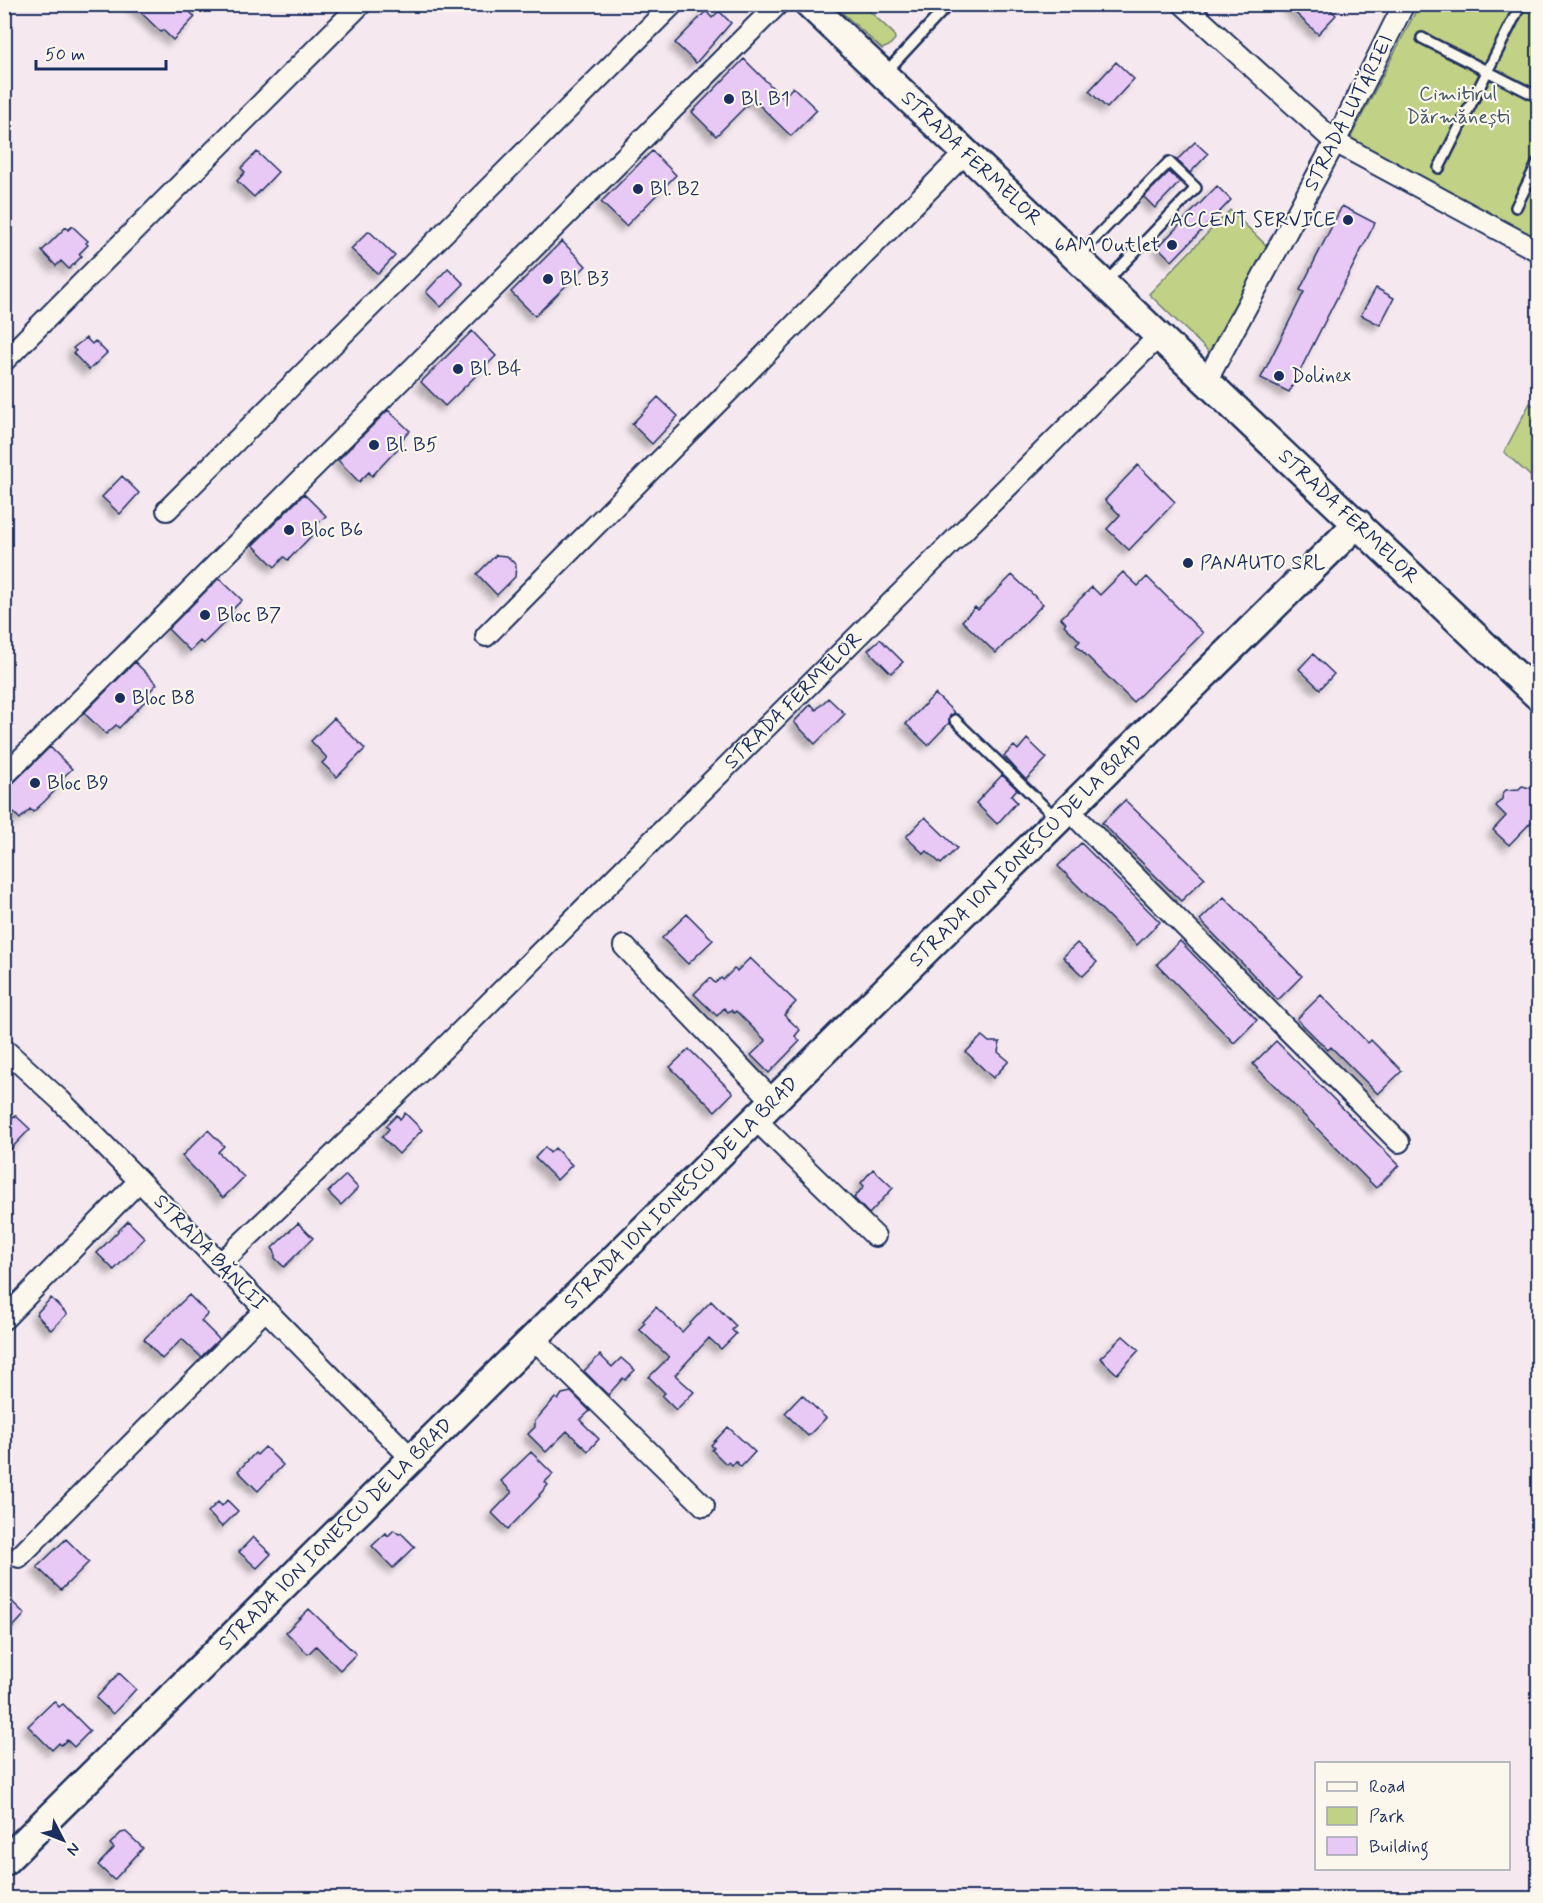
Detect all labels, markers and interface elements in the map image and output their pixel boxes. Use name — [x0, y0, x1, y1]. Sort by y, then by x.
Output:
street label: STRADA LUTĂRIEI — [1298, 30, 1400, 196]
scale bar — [36, 33, 166, 71]
text: 50 m — [45, 43, 85, 67]
park label: Cimitirul Dărmănești — [1406, 81, 1510, 131]
street label: STRADA FERMELOR — [895, 85, 1048, 232]
place label: Bl. B1 — [741, 86, 790, 113]
marker: Bl. B1 — [722, 92, 736, 106]
place label: Bl. B2 — [650, 176, 700, 203]
marker: Bl. B2 — [631, 182, 645, 196]
place label: ACCENT SERVICE — [1170, 207, 1336, 234]
marker: ACCENT SERVICE — [1341, 213, 1355, 227]
place label: 6AM Outlet — [1055, 232, 1160, 259]
marker: 6AM Outlet — [1165, 238, 1179, 252]
place label: Bl. B3 — [560, 266, 609, 293]
marker: Bl. B3 — [541, 272, 555, 286]
place label: Bl. B4 — [470, 356, 522, 383]
marker: Bl. B4 — [451, 362, 465, 376]
place label: Dolinex — [1291, 363, 1351, 390]
marker: Dolinex — [1272, 369, 1286, 383]
place label: Bl. B5 — [386, 432, 438, 459]
marker: Bl. B5 — [367, 438, 381, 452]
street label: STRADA FERMELOR — [1272, 443, 1425, 590]
place label: Bloc B6 — [301, 517, 363, 544]
marker: Bloc B6 — [282, 523, 296, 537]
place label: PANAUTO SRL — [1200, 550, 1326, 577]
marker: PANAUTO SRL — [1181, 556, 1195, 570]
place label: Bloc B7 — [217, 602, 281, 629]
marker: Bloc B7 — [198, 608, 212, 622]
street label: STRADA FERMELOR — [718, 625, 868, 775]
place label: Bloc B8 — [132, 685, 195, 712]
marker: Bloc B8 — [113, 691, 127, 705]
street label: STRADA ION IONESCU DE LA BRAD — [903, 729, 1150, 973]
place label: Bloc B9 — [47, 770, 109, 797]
marker: Bloc B9 — [28, 776, 42, 790]
street label: STRADA ION IONESCU DE LA BRAD — [558, 1070, 804, 1315]
street label: STRADA BĂNCII — [147, 1189, 273, 1318]
street label: STRADA ION IONESCU DE LA BRAD — [212, 1412, 459, 1657]
legend — [1315, 1762, 1510, 1870]
text: Road — [1369, 1775, 1405, 1799]
text: Park — [1369, 1805, 1405, 1829]
north arrow — [33, 1810, 93, 1870]
text: Building — [1369, 1835, 1429, 1861]
text: N — [62, 1838, 84, 1860]

